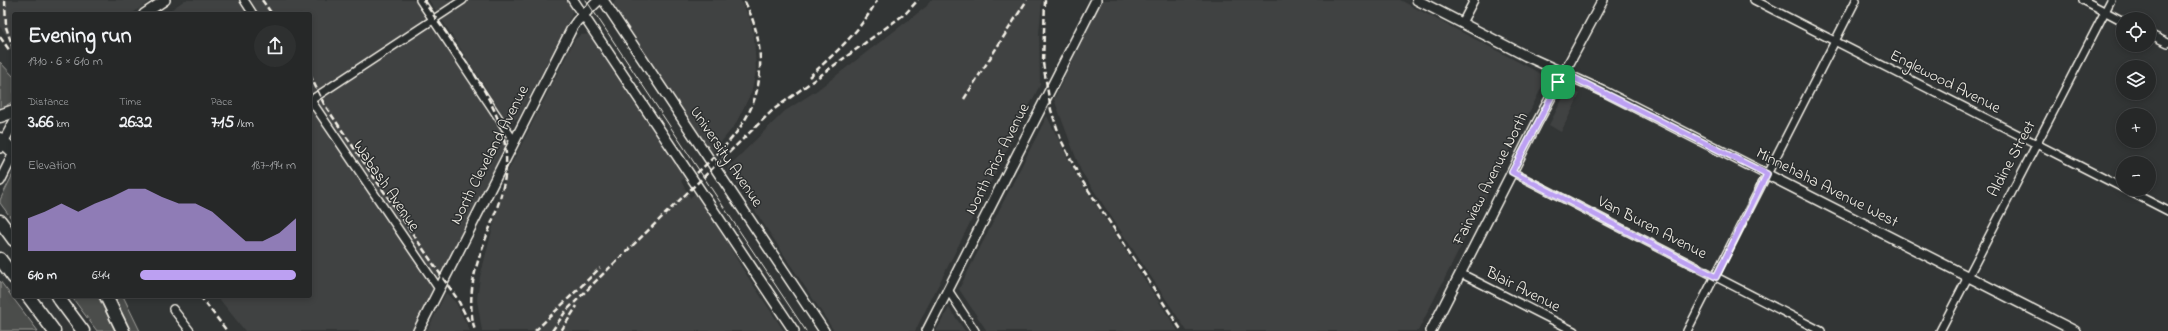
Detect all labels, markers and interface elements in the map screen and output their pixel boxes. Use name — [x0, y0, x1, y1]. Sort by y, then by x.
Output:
map controls — [2116, 12, 2156, 196]
button: locate — [2116, 12, 2156, 52]
text: Evening run — [28, 21, 132, 53]
button: share — [254, 25, 296, 67]
street label: Englewood Avenue — [1885, 44, 2005, 121]
text: 19:10 · 6 × 610 m — [28, 52, 103, 71]
button: layers — [2116, 60, 2156, 100]
pin — [1541, 65, 1575, 99]
icon: arrive — [1547, 71, 1569, 93]
street label: North Cleveland Avenue — [444, 80, 536, 229]
text: Distance — [28, 94, 69, 110]
text: Time — [119, 94, 141, 110]
text: Pace — [211, 94, 232, 110]
street label: North Prior Avenue — [960, 98, 1037, 219]
street label: University Avenue — [683, 102, 769, 213]
street label: Fairview Avenue North — [1447, 108, 1535, 251]
button: + — [2116, 108, 2156, 148]
text: 3.66 — [28, 110, 53, 135]
text: 26:32 — [119, 110, 152, 135]
text: 7:15 — [211, 110, 234, 135]
text: km — [53, 116, 70, 132]
text: /km — [234, 116, 254, 132]
street label: Aldine Street — [1982, 116, 2043, 202]
street label: Wabash Avenue — [346, 135, 426, 237]
street label: Minnehaha Avenue West — [1752, 142, 1903, 235]
text: Elevation — [28, 156, 76, 175]
text: 187–194 m — [251, 156, 296, 175]
button: − — [2116, 156, 2156, 196]
street label: Van Buren Avenue — [1592, 190, 1712, 266]
street label: Blair Avenue — [1481, 261, 1565, 319]
text: 610 m — [28, 266, 57, 285]
text: 6:44 — [92, 266, 110, 285]

